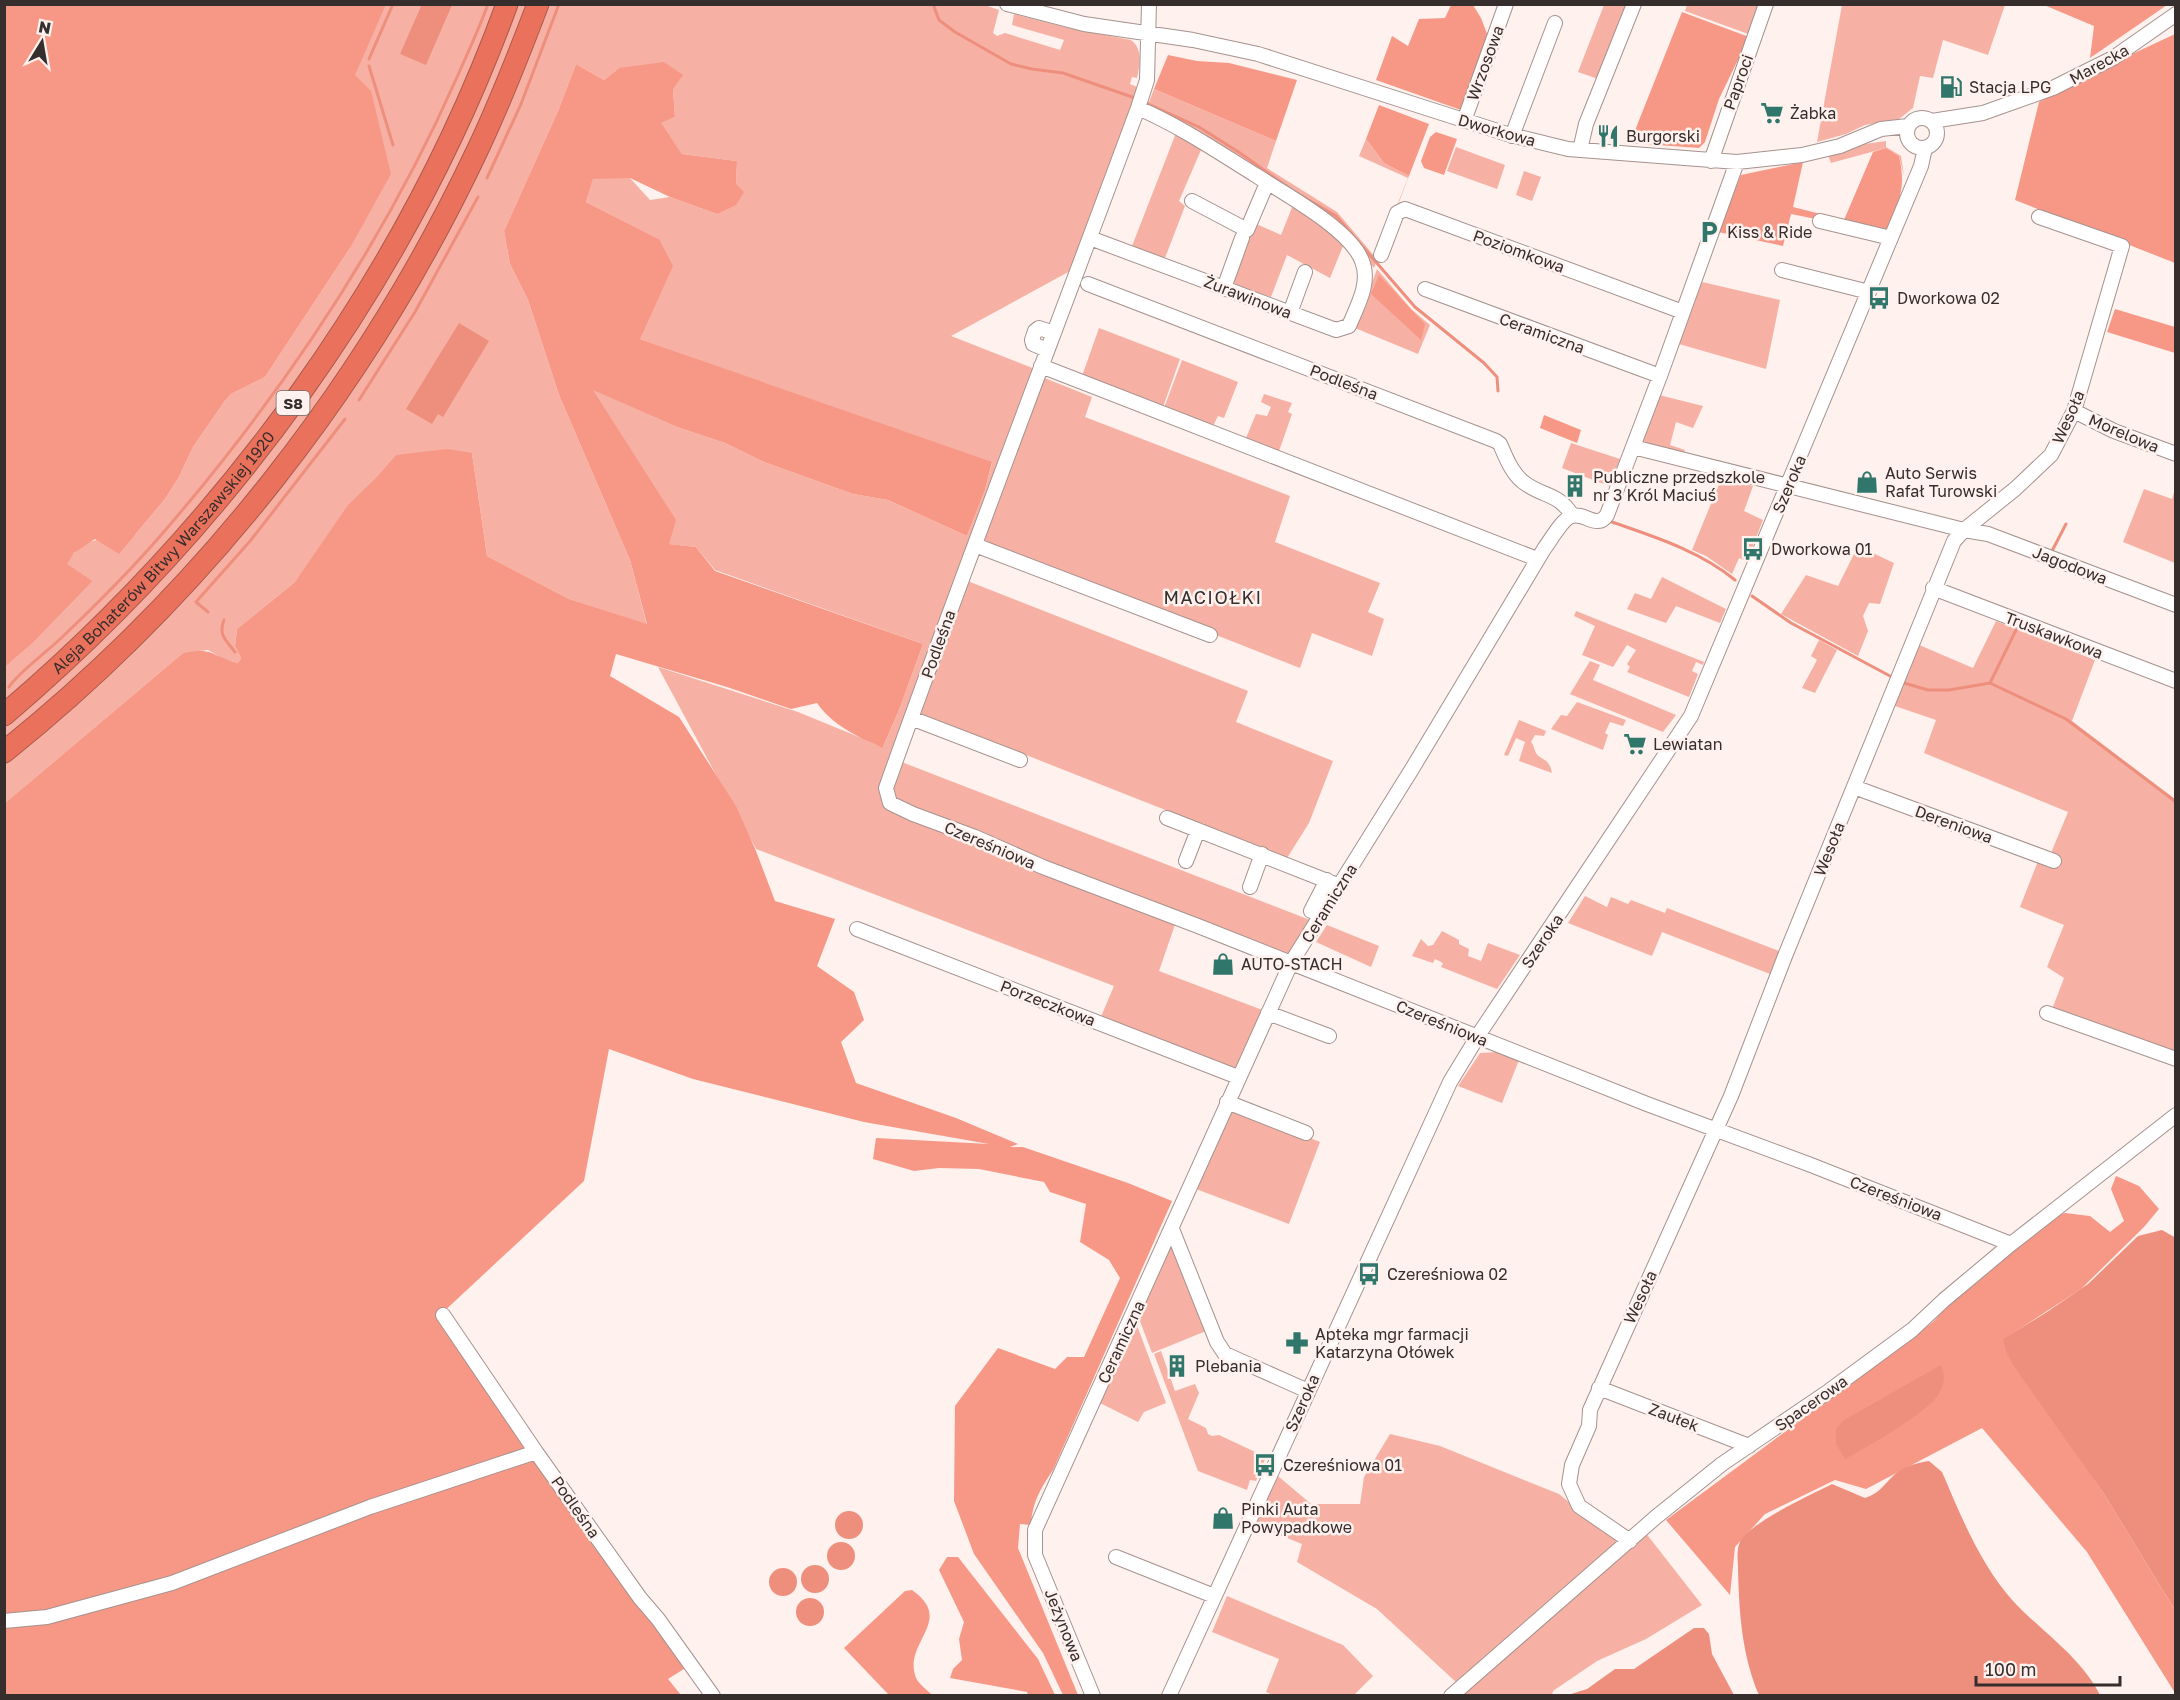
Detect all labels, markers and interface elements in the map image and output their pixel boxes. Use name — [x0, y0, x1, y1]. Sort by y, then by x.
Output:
north arrow — [12, 12, 72, 72]
text: N — [37, 16, 53, 38]
street label: Wrzosowa — [1462, 23, 1508, 103]
street label: Marecka — [2066, 40, 2132, 88]
street label: Paproci — [1719, 51, 1757, 113]
fuel station icon: Stacja LPG — [1938, 74, 1964, 100]
place label: Stacja LPG — [1969, 77, 2051, 97]
supermarket icon: Żabka — [1759, 100, 1785, 126]
place label: Żabka — [1790, 103, 1836, 123]
street label: Dworkowa — [1456, 109, 1538, 151]
restaurant icon: Burgorski — [1595, 123, 1621, 149]
place label: Burgorski — [1626, 126, 1700, 146]
parking icon: Kiss & Ride — [1696, 219, 1722, 245]
place label: Kiss & Ride — [1727, 222, 1812, 242]
street label: Poziomkowa — [1470, 225, 1568, 277]
street label: Żurawinowa — [1201, 271, 1295, 323]
bus stop icon: Dworkowa 02 — [1866, 285, 1892, 311]
place label: Dworkowa 02 — [1897, 288, 2000, 308]
street label: Ceramiczna — [1497, 308, 1587, 358]
street label: Podleśna — [1307, 360, 1381, 404]
street label: Wesoła — [2047, 387, 2089, 447]
road number: S8 — [276, 391, 310, 415]
street label: Morelowa — [2086, 409, 2162, 457]
street label: Aleja Bohaterów Bitwy Warszawskiej 1920 — [47, 427, 279, 678]
street label: Szeroka — [1768, 452, 1810, 516]
place label: Auto Serwis Rafał Turowski — [1885, 463, 1997, 501]
place label: Publiczne przedszkole nr 3 Król Maciuś — [1593, 467, 1765, 505]
shop icon: Auto Serwis Rafał Turowski — [1854, 469, 1880, 495]
building icon: Publiczne przedszkole nr 3 Król Maciuś — [1562, 473, 1588, 499]
bus stop icon: Dworkowa 01 — [1740, 536, 1766, 562]
place label: Dworkowa 01 — [1771, 539, 1873, 559]
street label: Jagodowa — [2030, 542, 2110, 588]
district label: MACIOŁKI — [1163, 586, 1263, 608]
street label: Podleśna — [916, 607, 960, 681]
street label: Truskawkowa — [2002, 607, 2106, 663]
supermarket icon: Lewiatan — [1622, 731, 1648, 757]
place label: Lewiatan — [1653, 734, 1723, 754]
street label: Dereniowa — [1912, 801, 1996, 847]
street label: Czereśniowa — [941, 817, 1039, 873]
street label: Wesoła — [1809, 819, 1849, 879]
street label: Ceramiczna — [1297, 860, 1361, 946]
street label: Szeroka — [1517, 910, 1567, 972]
shop icon: AUTO-STACH — [1210, 951, 1236, 977]
place label: AUTO-STACH — [1241, 954, 1343, 974]
street label: Porzeczkowa — [998, 976, 1098, 1030]
street label: Czereśniowa — [1393, 996, 1491, 1050]
street label: Czereśniowa — [1847, 1171, 1945, 1225]
bus stop icon: Czereśniowa 02 — [1356, 1261, 1382, 1287]
place label: Czereśniowa 02 — [1387, 1264, 1507, 1284]
street label: Wesoła — [1619, 1267, 1661, 1327]
street label: Ceramiczna — [1093, 1297, 1149, 1387]
place label: Apteka mgr farmacji Katarzyna Ołówek — [1315, 1324, 1469, 1362]
pharmacy icon: Apteka mgr farmacji Katarzyna Ołówek — [1284, 1330, 1310, 1356]
building icon: Plebania — [1164, 1353, 1190, 1379]
place label: Plebania — [1195, 1356, 1262, 1376]
street label: Szeroka — [1280, 1371, 1324, 1435]
street label: Spacerowa — [1771, 1371, 1851, 1435]
street label: Zaułek — [1646, 1398, 1702, 1436]
bus stop icon: Czereśniowa 01 — [1252, 1452, 1278, 1478]
place label: Czereśniowa 01 — [1283, 1455, 1402, 1475]
street label: Podleśna — [547, 1472, 605, 1542]
place label: Pinki Auta Powypadkowe — [1241, 1499, 1352, 1537]
shop icon: Pinki Auta Powypadkowe — [1210, 1505, 1236, 1531]
street label: Jeżynowa — [1040, 1586, 1088, 1664]
scale bar — [1976, 1649, 2120, 1687]
text: 100 m — [1985, 1658, 2036, 1680]

